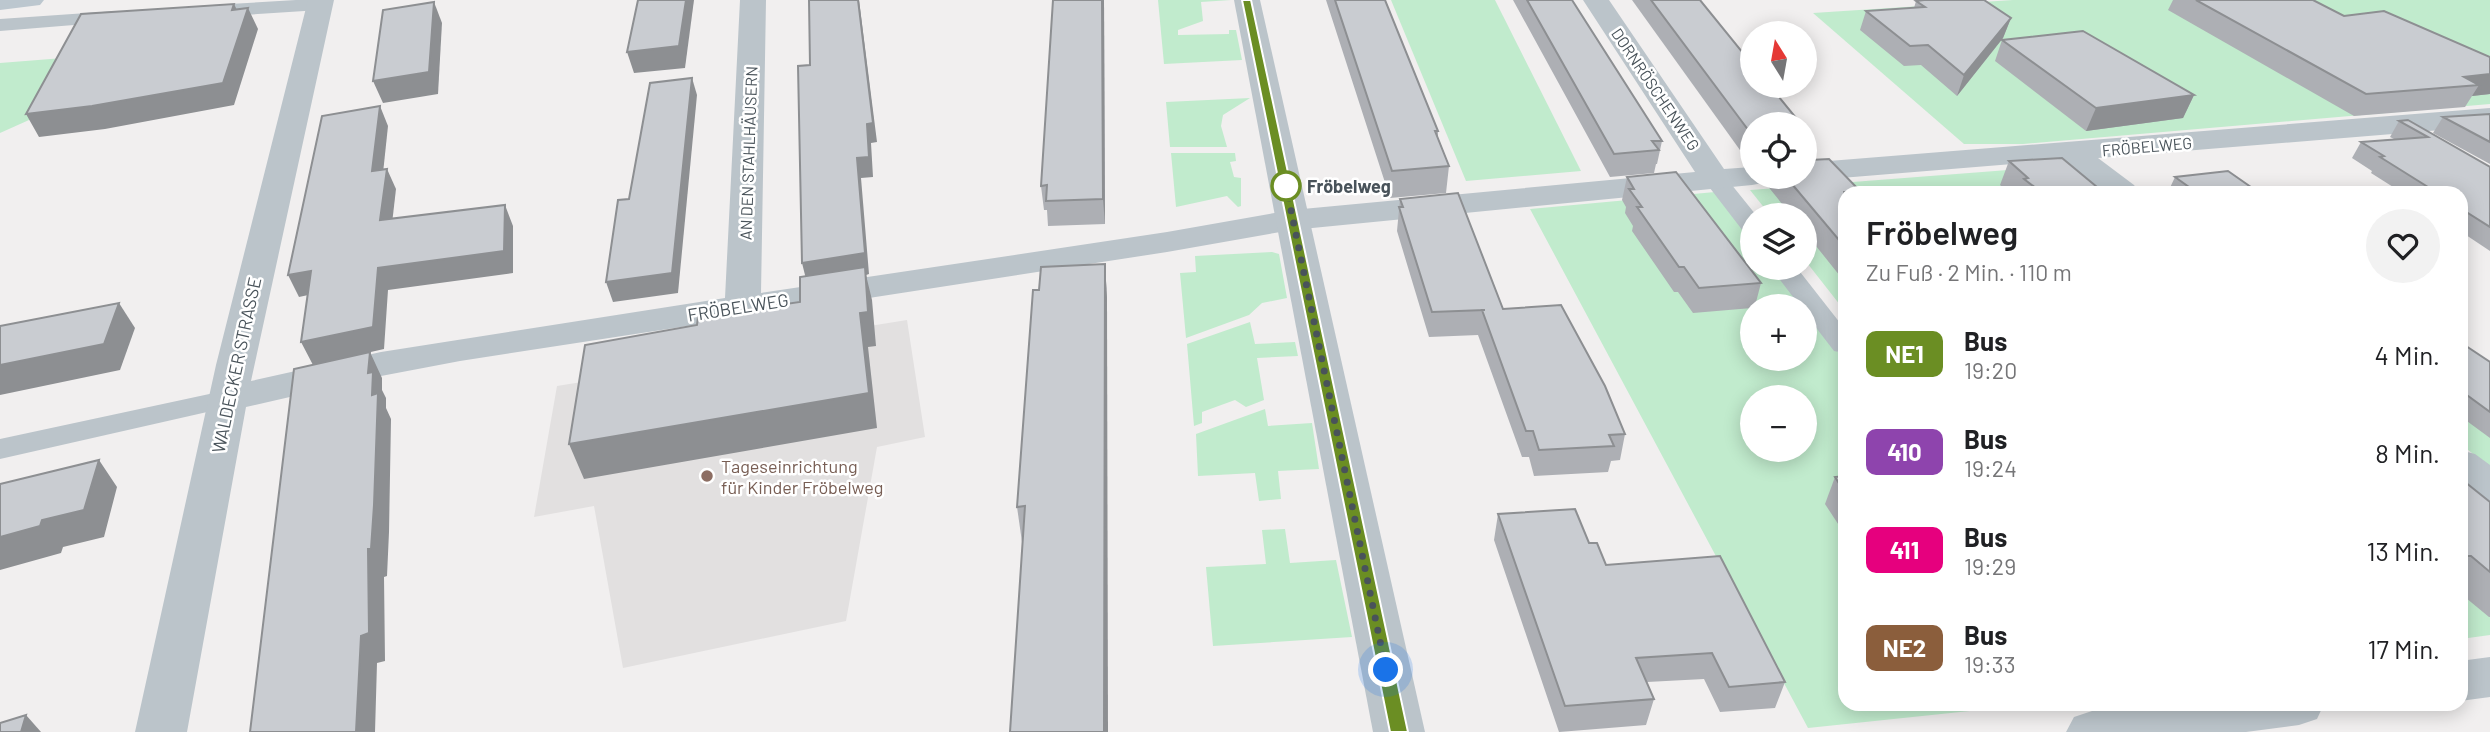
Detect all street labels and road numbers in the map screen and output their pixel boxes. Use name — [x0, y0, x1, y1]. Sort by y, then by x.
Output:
street label: DORNRÖSCHENWEG — [1608, 24, 1704, 154]
street label: AN DEN STAHLHÄUSERN — [735, 66, 761, 240]
street label: FRÖBELWEG — [2101, 133, 2193, 159]
street label: WALDECKER STRASSE — [207, 275, 265, 455]
street label: FRÖBELWEG — [686, 288, 790, 326]

